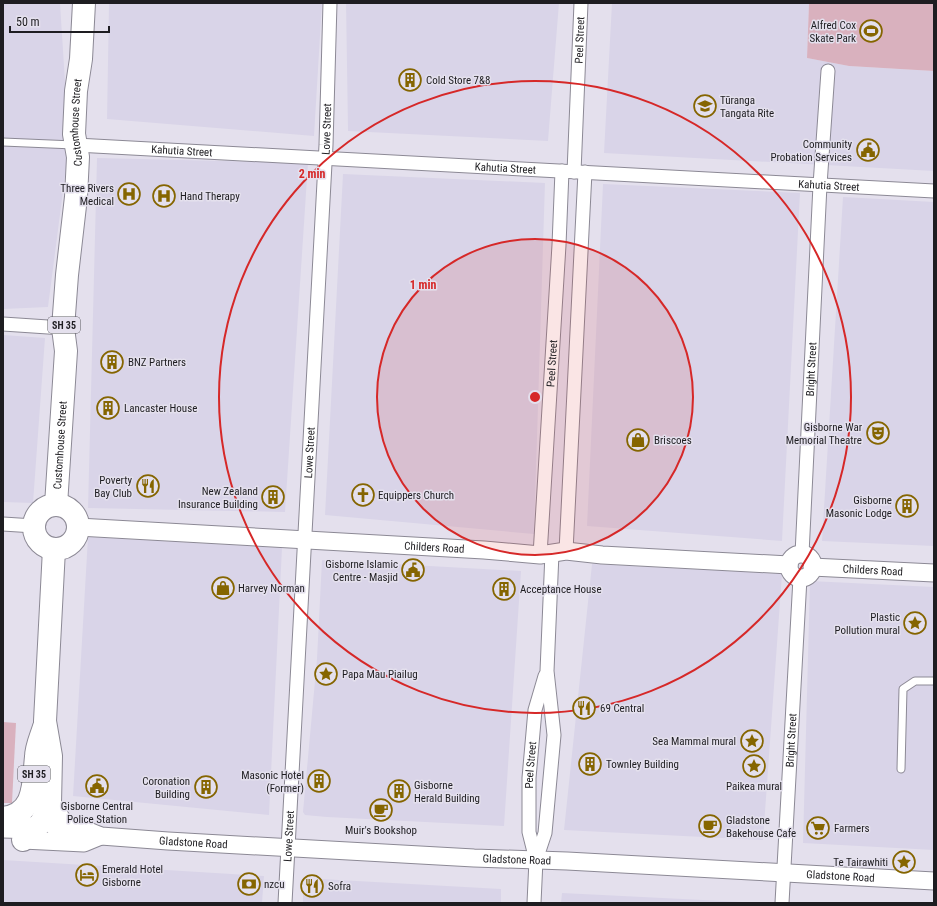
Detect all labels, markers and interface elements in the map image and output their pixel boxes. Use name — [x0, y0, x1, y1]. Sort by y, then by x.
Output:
scale bar — [10, 8, 109, 34]
text: 50 m — [16, 15, 40, 29]
street label: Peel Street — [572, 16, 587, 64]
sports icon: Alfred Cox Skate Park — [858, 18, 884, 44]
place label: Alfred Cox Skate Park — [810, 19, 856, 45]
building icon: Cold Store 7&8 — [397, 67, 423, 93]
place label: Cold Store 7&8 — [426, 74, 490, 87]
street label: Customhouse Street — [68, 78, 85, 167]
school or university icon: Tūranga Tangata Rite — [692, 93, 718, 119]
place label: Tūranga Tangata Rite — [720, 94, 774, 120]
street label: Lowe Street — [319, 103, 334, 155]
public building icon: Community Probation Services — [855, 137, 881, 163]
place label: Community Probation Services — [770, 138, 852, 164]
street label: Kahutia Street — [151, 143, 213, 159]
street label: Kahutia Street — [474, 160, 536, 177]
text: 2 min — [299, 167, 325, 181]
street label: Kahutia Street — [798, 178, 860, 194]
hospital icon: Three Rivers Medical — [116, 181, 142, 207]
place label: Three Rivers Medical — [60, 182, 114, 208]
hospital icon: Hand Therapy — [151, 183, 177, 209]
place label: Hand Therapy — [180, 190, 240, 203]
text: 1 min — [410, 278, 436, 292]
road number: SH 35 — [48, 317, 80, 333]
street label: Peel Street — [544, 339, 560, 387]
street label: Bright Street — [804, 342, 819, 397]
building icon: BNZ Partners — [99, 349, 125, 375]
place label: BNZ Partners — [128, 356, 186, 369]
centre of rings — [528, 390, 542, 404]
building icon: Lancaster House — [95, 395, 121, 421]
street label: Customhouse Street — [51, 401, 70, 490]
place label: Lancaster House — [124, 402, 197, 415]
theatre icon: Gisborne War Memorial Theatre — [865, 420, 891, 446]
place label: Gisborne War Memorial Theatre — [786, 421, 863, 447]
street label: Lowe Street — [302, 427, 318, 479]
shop icon: Briscoes — [625, 427, 651, 453]
place label: Briscoes — [654, 434, 692, 447]
restaurant icon: Poverty Bay Club — [135, 473, 161, 499]
place label: Poverty Bay Club — [94, 474, 132, 500]
church icon: Equippers Church — [350, 482, 376, 508]
building icon: New Zealand Insurance Building — [260, 484, 286, 510]
place label: New Zealand Insurance Building — [178, 485, 258, 511]
place label: Equippers Church — [378, 489, 454, 502]
building icon: Gisborne Masonic Lodge — [894, 493, 920, 519]
place label: Gisborne Masonic Lodge — [826, 494, 892, 520]
street label: Childers Road — [404, 539, 465, 556]
public building icon: Gisborne Islamic Centre - Masjid — [400, 557, 426, 583]
place label: Gisborne Islamic Centre - Masjid — [325, 558, 398, 584]
street label: Childers Road — [842, 563, 903, 578]
shop icon: Harvey Norman — [210, 575, 236, 601]
building icon: Acceptance House — [491, 576, 517, 602]
place label: Harvey Norman — [238, 582, 305, 595]
place label: Acceptance House — [520, 583, 602, 596]
place icon: Plastic Pollution mural — [902, 610, 928, 636]
place label: Plastic Pollution mural — [834, 611, 900, 637]
place icon: Papa Mau Piailug — [313, 661, 339, 687]
place label: Papa Mau Piailug — [342, 668, 418, 681]
restaurant icon: 69 Central — [571, 695, 597, 721]
place label: 69 Central — [600, 702, 644, 715]
street label: Bright Street — [784, 713, 800, 768]
place icon: Sea Mammal mural — [739, 728, 765, 754]
place label: Sea Mammal mural — [652, 735, 736, 748]
street label: Peel Street — [523, 741, 539, 789]
building icon: Townley Building — [577, 751, 603, 777]
place icon: Paikea mural — [741, 753, 767, 779]
place label: Townley Building — [606, 758, 679, 771]
road number: SH 35 — [18, 766, 50, 782]
building icon: Masonic Hotel (Former) — [306, 768, 332, 794]
place label: Masonic Hotel (Former) — [241, 769, 304, 795]
public building icon: Gisborne Central Police Station — [84, 773, 110, 799]
building icon: Coronation Building — [193, 774, 219, 800]
place label: Coronation Building — [142, 775, 190, 801]
building icon: Gisborne Herald Building — [386, 778, 412, 804]
place label: Gisborne Herald Building — [414, 779, 480, 805]
place label: Paikea mural — [726, 780, 782, 793]
cafe icon: Muir's Bookshop — [368, 797, 394, 823]
place label: Gisborne Central Police Station — [61, 800, 133, 826]
street label: Lowe Street — [281, 810, 297, 862]
cafe icon: Gladstone Bakehouse Cafe — [697, 813, 723, 839]
place label: Gladstone Bakehouse Cafe — [726, 814, 796, 840]
supermarket icon: Farmers — [805, 815, 831, 841]
place label: Farmers — [834, 822, 870, 835]
place label: Muir's Bookshop — [345, 824, 417, 837]
street label: Gladstone Road — [159, 834, 228, 851]
place icon: Te Tairawhiti — [891, 849, 917, 875]
street label: Gladstone Road — [482, 852, 551, 867]
place label: Te Tairawhiti — [833, 856, 888, 869]
hotel icon: Emerald Hotel Gisborne — [74, 862, 100, 888]
place label: Emerald Hotel Gisborne — [102, 863, 163, 889]
street label: Gladstone Road — [806, 868, 875, 885]
bank icon: nzcu — [236, 871, 262, 897]
restaurant icon: Sofra — [299, 873, 325, 899]
place label: nzcu — [264, 878, 284, 891]
place label: Sofra — [328, 880, 351, 893]

